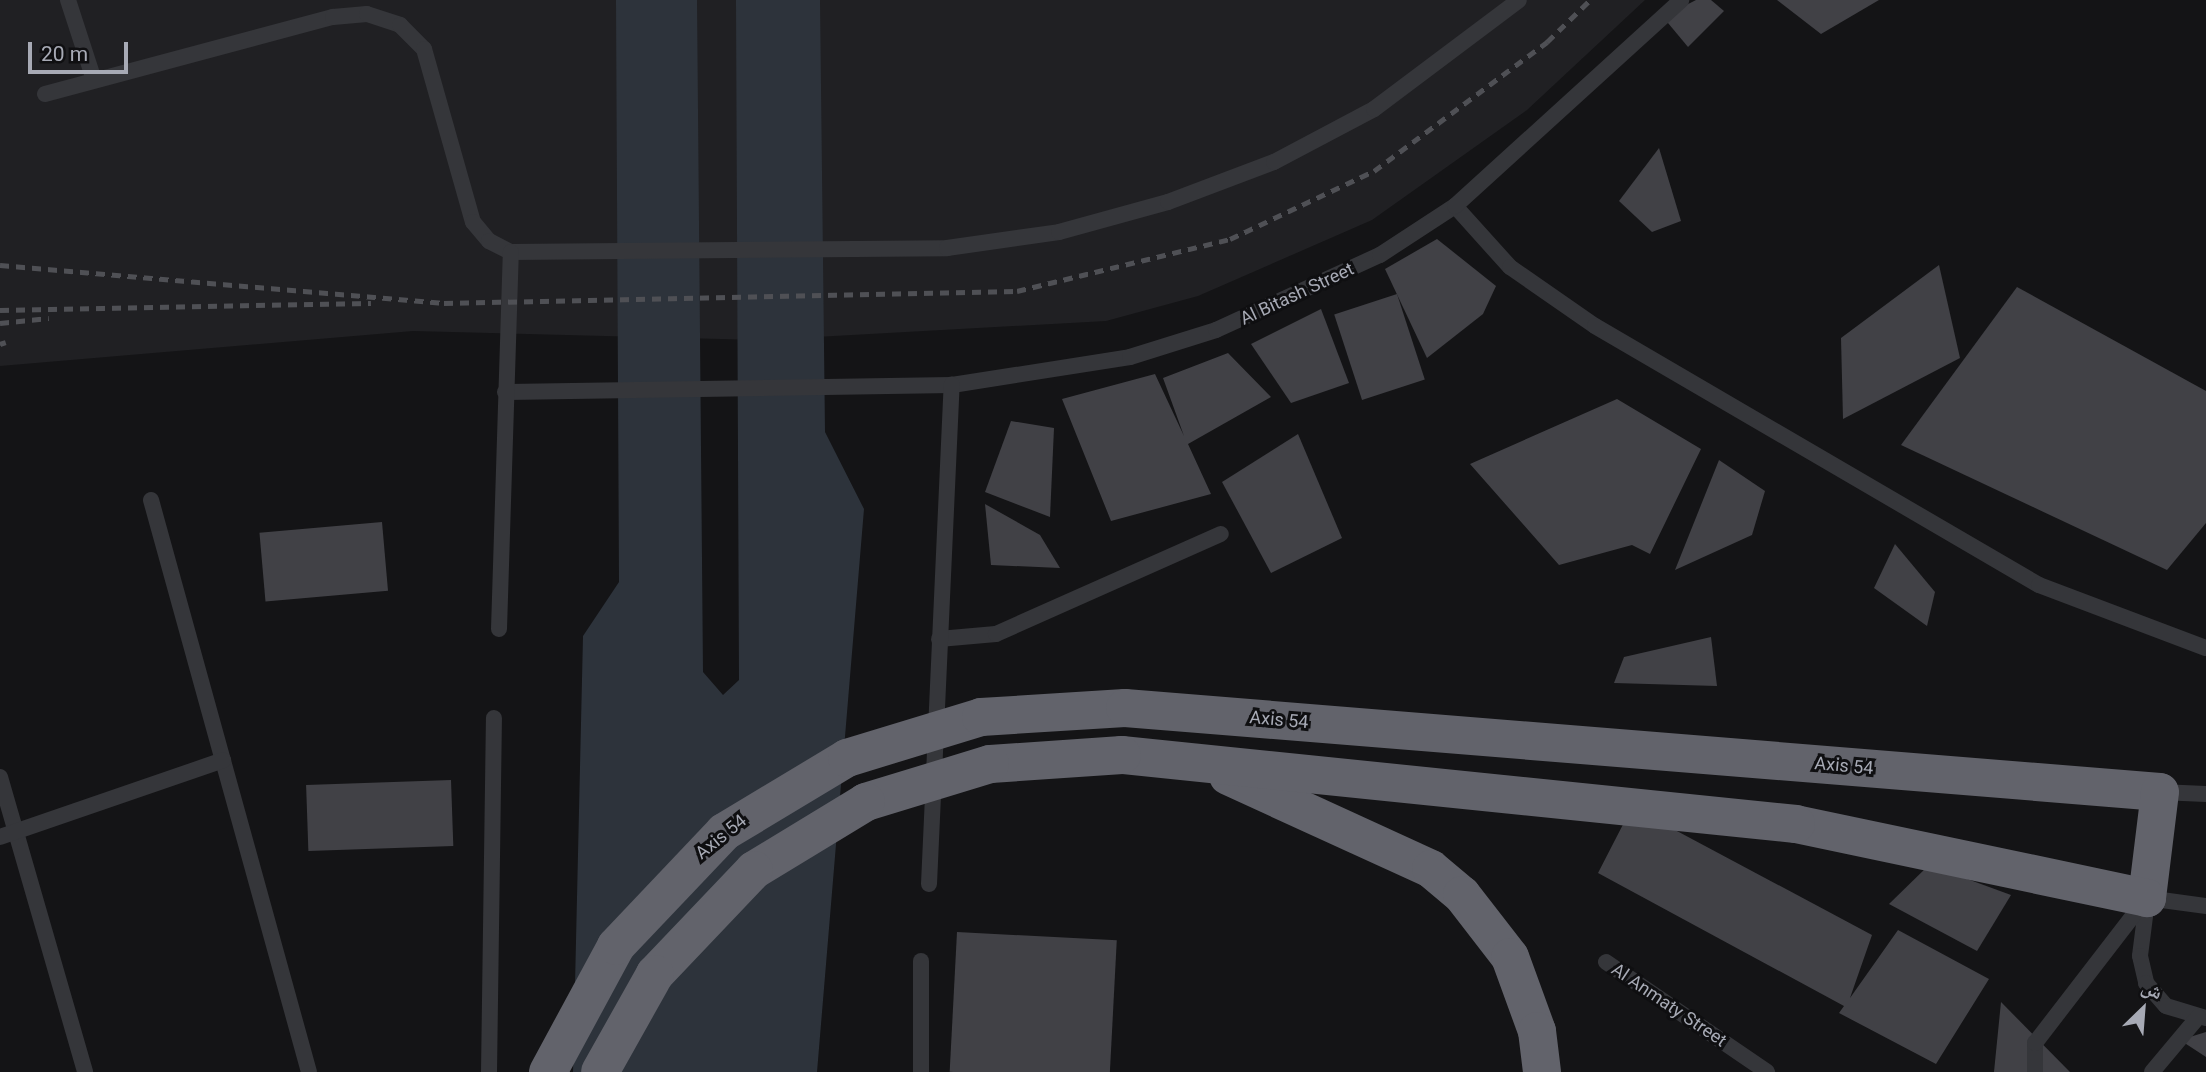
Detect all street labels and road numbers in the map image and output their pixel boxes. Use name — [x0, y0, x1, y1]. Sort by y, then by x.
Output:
street label: Al Bitash Street — [1237, 258, 1357, 330]
street label: Axis 54 — [1249, 707, 1309, 733]
street label: Axis 54 — [1814, 753, 1874, 779]
street label: Axis 54 — [691, 810, 751, 864]
street label: Al Anmaty Street — [1607, 959, 1731, 1051]

